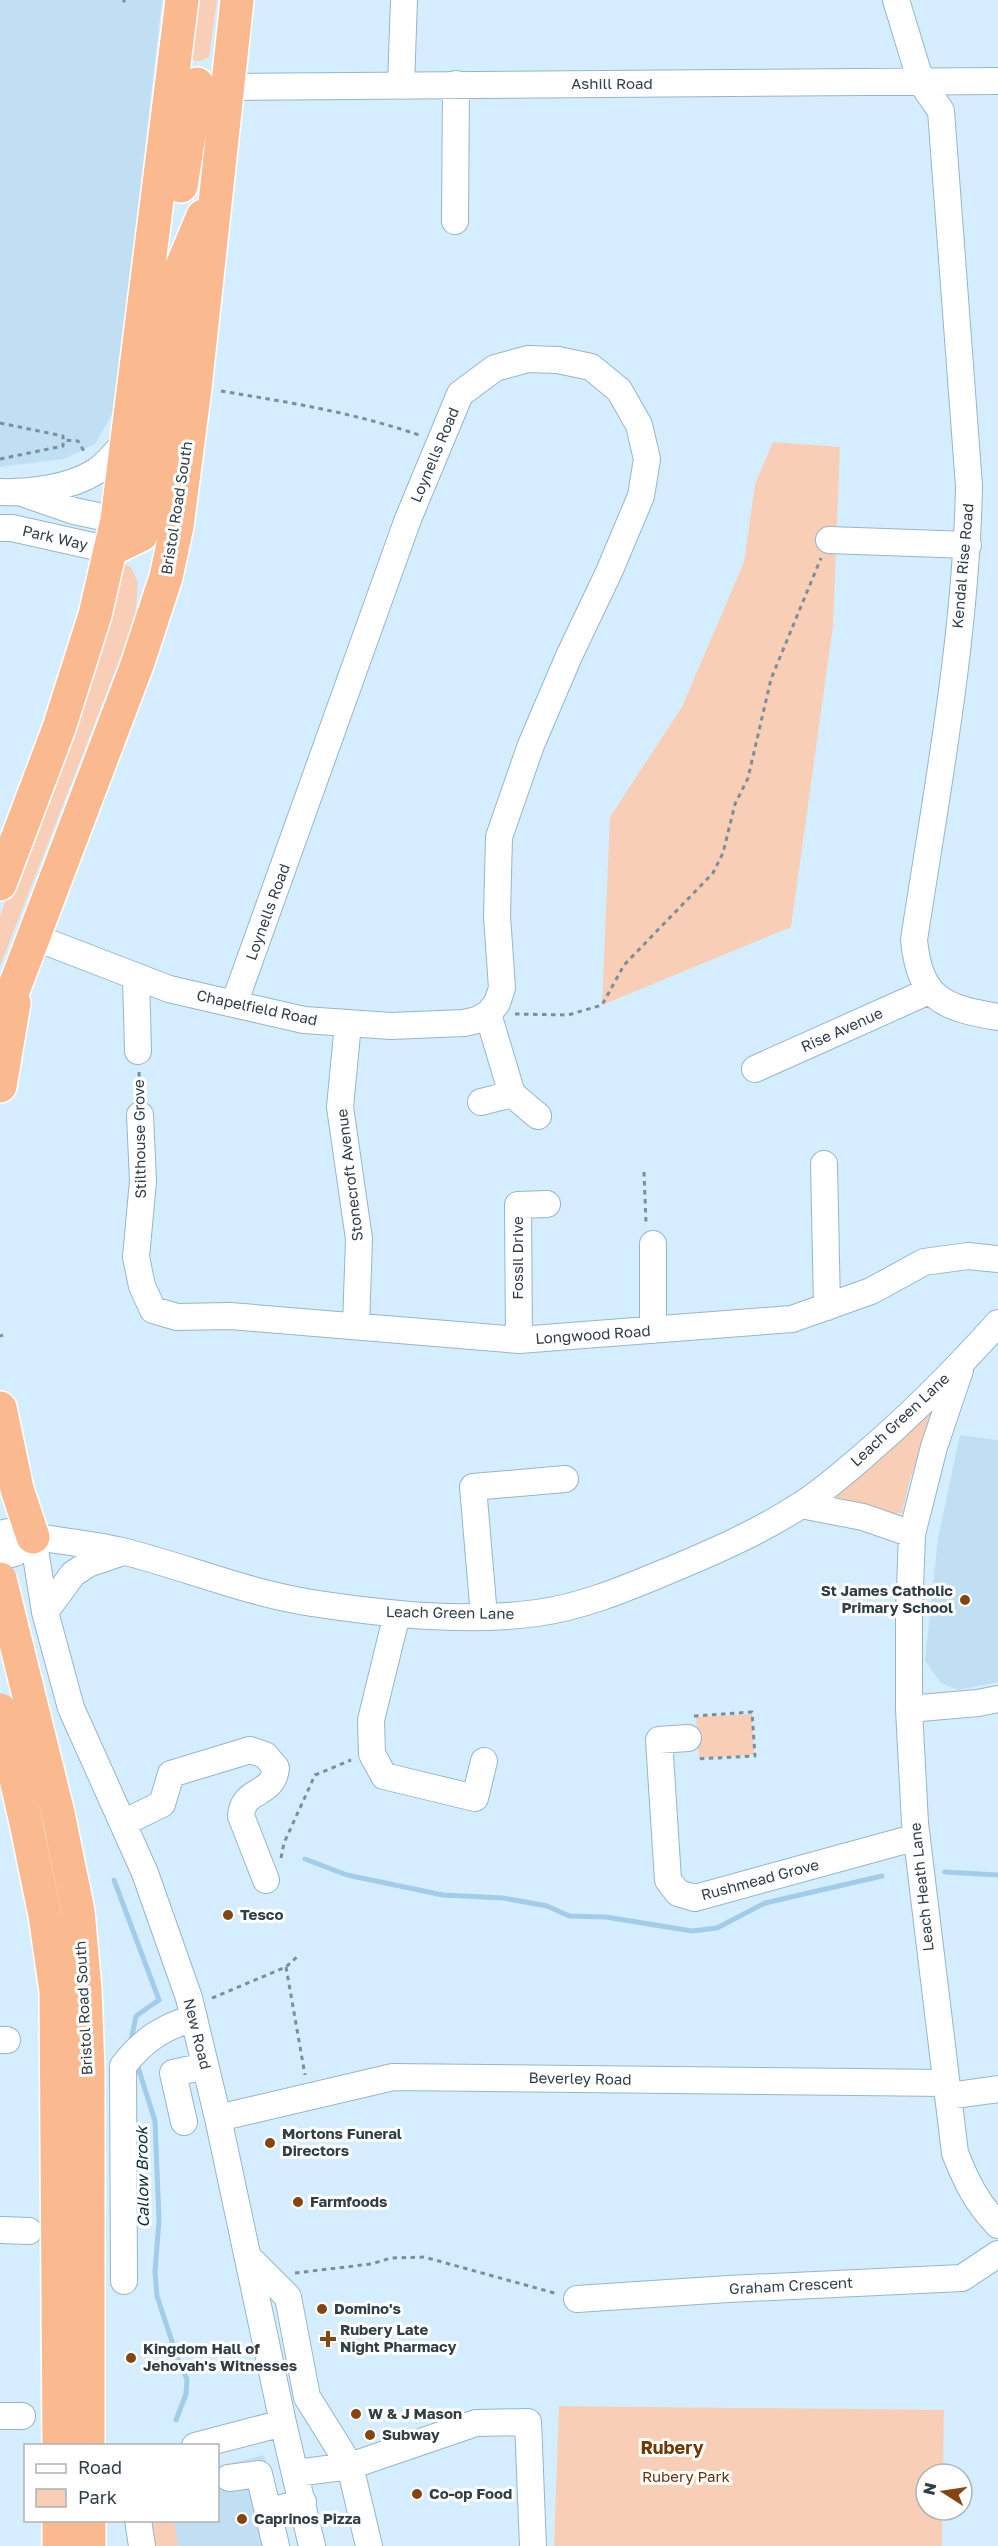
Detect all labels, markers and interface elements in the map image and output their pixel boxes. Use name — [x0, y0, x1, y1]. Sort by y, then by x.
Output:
street label: Ashill Road — [571, 74, 653, 92]
street label: Loynells Road — [406, 404, 462, 505]
street label: Bristol Road South — [157, 440, 195, 576]
street label: Kendal Rise Road — [948, 503, 976, 629]
street label: Park Way — [21, 521, 90, 553]
street label: Loynells Road — [241, 861, 293, 962]
street label: Chapelfield Road — [195, 985, 319, 1029]
street label: Rise Avenue — [798, 1003, 886, 1055]
street label: Stilthouse Grove — [129, 1079, 149, 1199]
street label: Stonecroft Avenue — [332, 1108, 366, 1242]
street label: Fossil Drive — [508, 1216, 526, 1300]
street label: Longwood Road — [535, 1321, 651, 1347]
street label: Leach Green Lane — [846, 1369, 953, 1470]
place label: St James Catholic Primary School — [821, 1581, 953, 1616]
marker: St James Catholic Primary School — [958, 1593, 972, 1607]
street label: Leach Green Lane — [386, 1602, 515, 1622]
street label: Leach Heath Lane — [905, 1822, 937, 1952]
street label: Rushmead Grove — [699, 1855, 821, 1903]
place label: Tesco — [240, 1905, 283, 1923]
marker: Tesco — [221, 1908, 235, 1922]
street label: Bristol Road South — [70, 1940, 96, 2076]
street label: New Road — [180, 1996, 215, 2071]
street label: Beverley Road — [528, 2068, 632, 2088]
water label: Callow Brook — [131, 2124, 153, 2228]
place label: Mortons Funeral Directors — [282, 2124, 402, 2159]
marker: Mortons Funeral Directors — [263, 2136, 277, 2150]
place label: Farmfoods — [310, 2192, 387, 2210]
marker: Farmfoods — [291, 2195, 305, 2209]
street label: Graham Crescent — [729, 2273, 853, 2297]
place label: Domino's — [334, 2299, 401, 2317]
marker: Domino's — [315, 2302, 329, 2316]
place label: Rubery Late Night Pharmacy — [340, 2320, 456, 2355]
marker: Rubery Late Night Pharmacy — [321, 2332, 335, 2346]
place label: Kingdom Hall of Jehovah's Witnesses — [143, 2339, 297, 2374]
marker: Kingdom Hall of Jehovah's Witnesses — [124, 2351, 138, 2365]
place label: W & J Mason — [368, 2404, 462, 2422]
marker: W & J Mason — [349, 2407, 363, 2421]
place label: Subway — [382, 2425, 440, 2443]
marker: Subway — [363, 2428, 377, 2442]
district label: Rubery — [641, 2436, 704, 2458]
legend — [24, 2444, 219, 2522]
text: Road — [78, 2456, 122, 2478]
north arrow — [914, 2462, 974, 2522]
park label: Rubery Park — [642, 2467, 730, 2485]
text: N — [918, 2481, 940, 2497]
place label: Co-op Food — [429, 2484, 512, 2502]
text: Park — [78, 2486, 117, 2508]
marker: Co-op Food — [410, 2487, 424, 2501]
place label: Caprinos Pizza — [254, 2509, 361, 2527]
marker: Caprinos Pizza — [235, 2512, 249, 2526]

